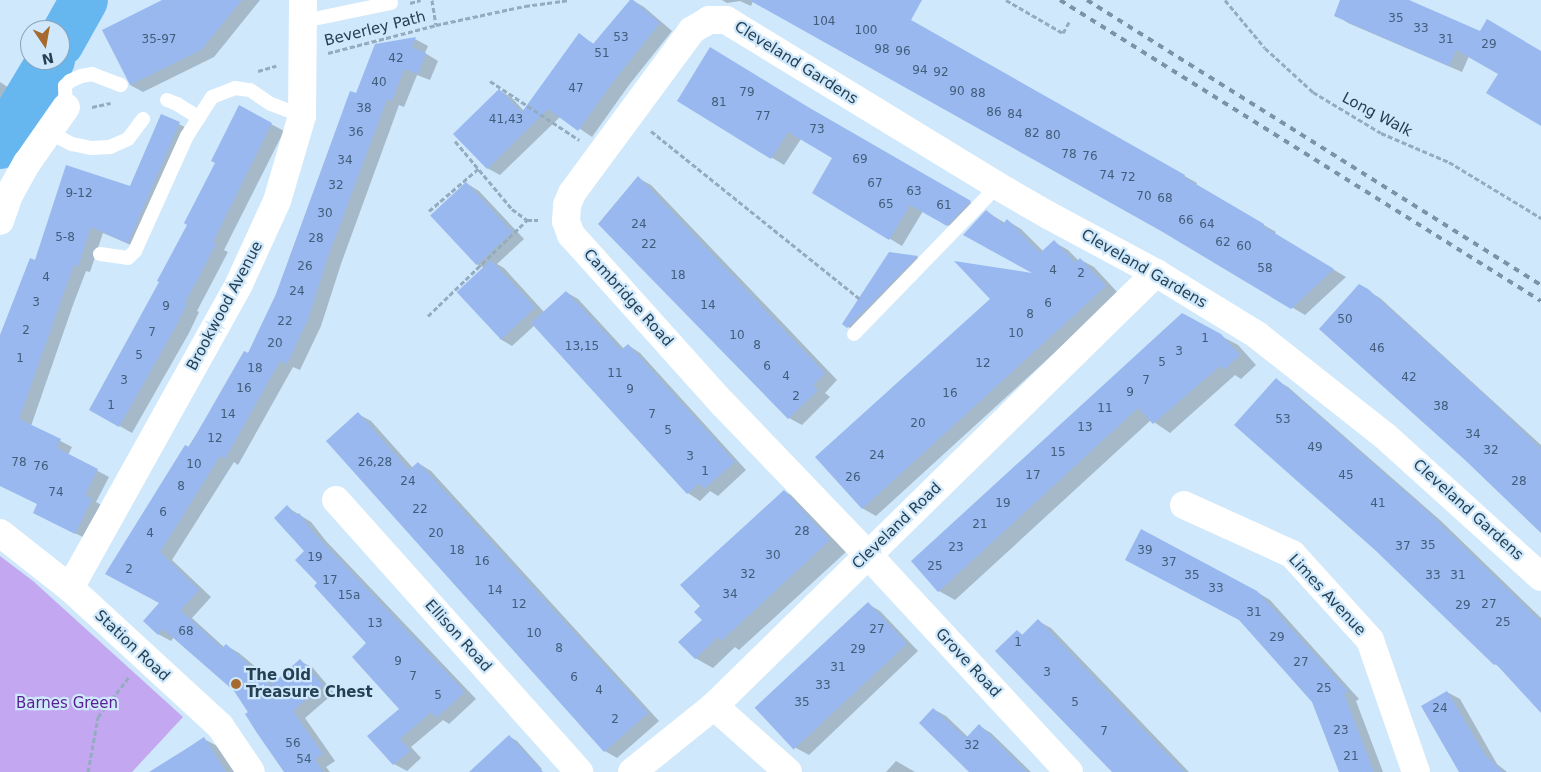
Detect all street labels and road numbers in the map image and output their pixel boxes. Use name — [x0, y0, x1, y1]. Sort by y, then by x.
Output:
street label: Beverley Path — [322, 8, 428, 50]
street label: Cleveland Gardens — [731, 18, 861, 108]
street label: Long Walk — [1339, 89, 1415, 141]
street label: Cleveland Gardens — [1078, 226, 1210, 312]
street label: Brookwood Avenue — [183, 238, 267, 374]
street label: Cambridge Road — [580, 246, 676, 350]
street label: Cleveland Gardens — [1409, 456, 1527, 564]
street label: Cleveland Road — [849, 479, 945, 573]
street label: Limes Avenue — [1285, 551, 1369, 639]
street label: Ellison Road — [421, 596, 495, 676]
street label: Station Road — [91, 607, 173, 685]
street label: Grove Road — [932, 625, 1004, 701]

